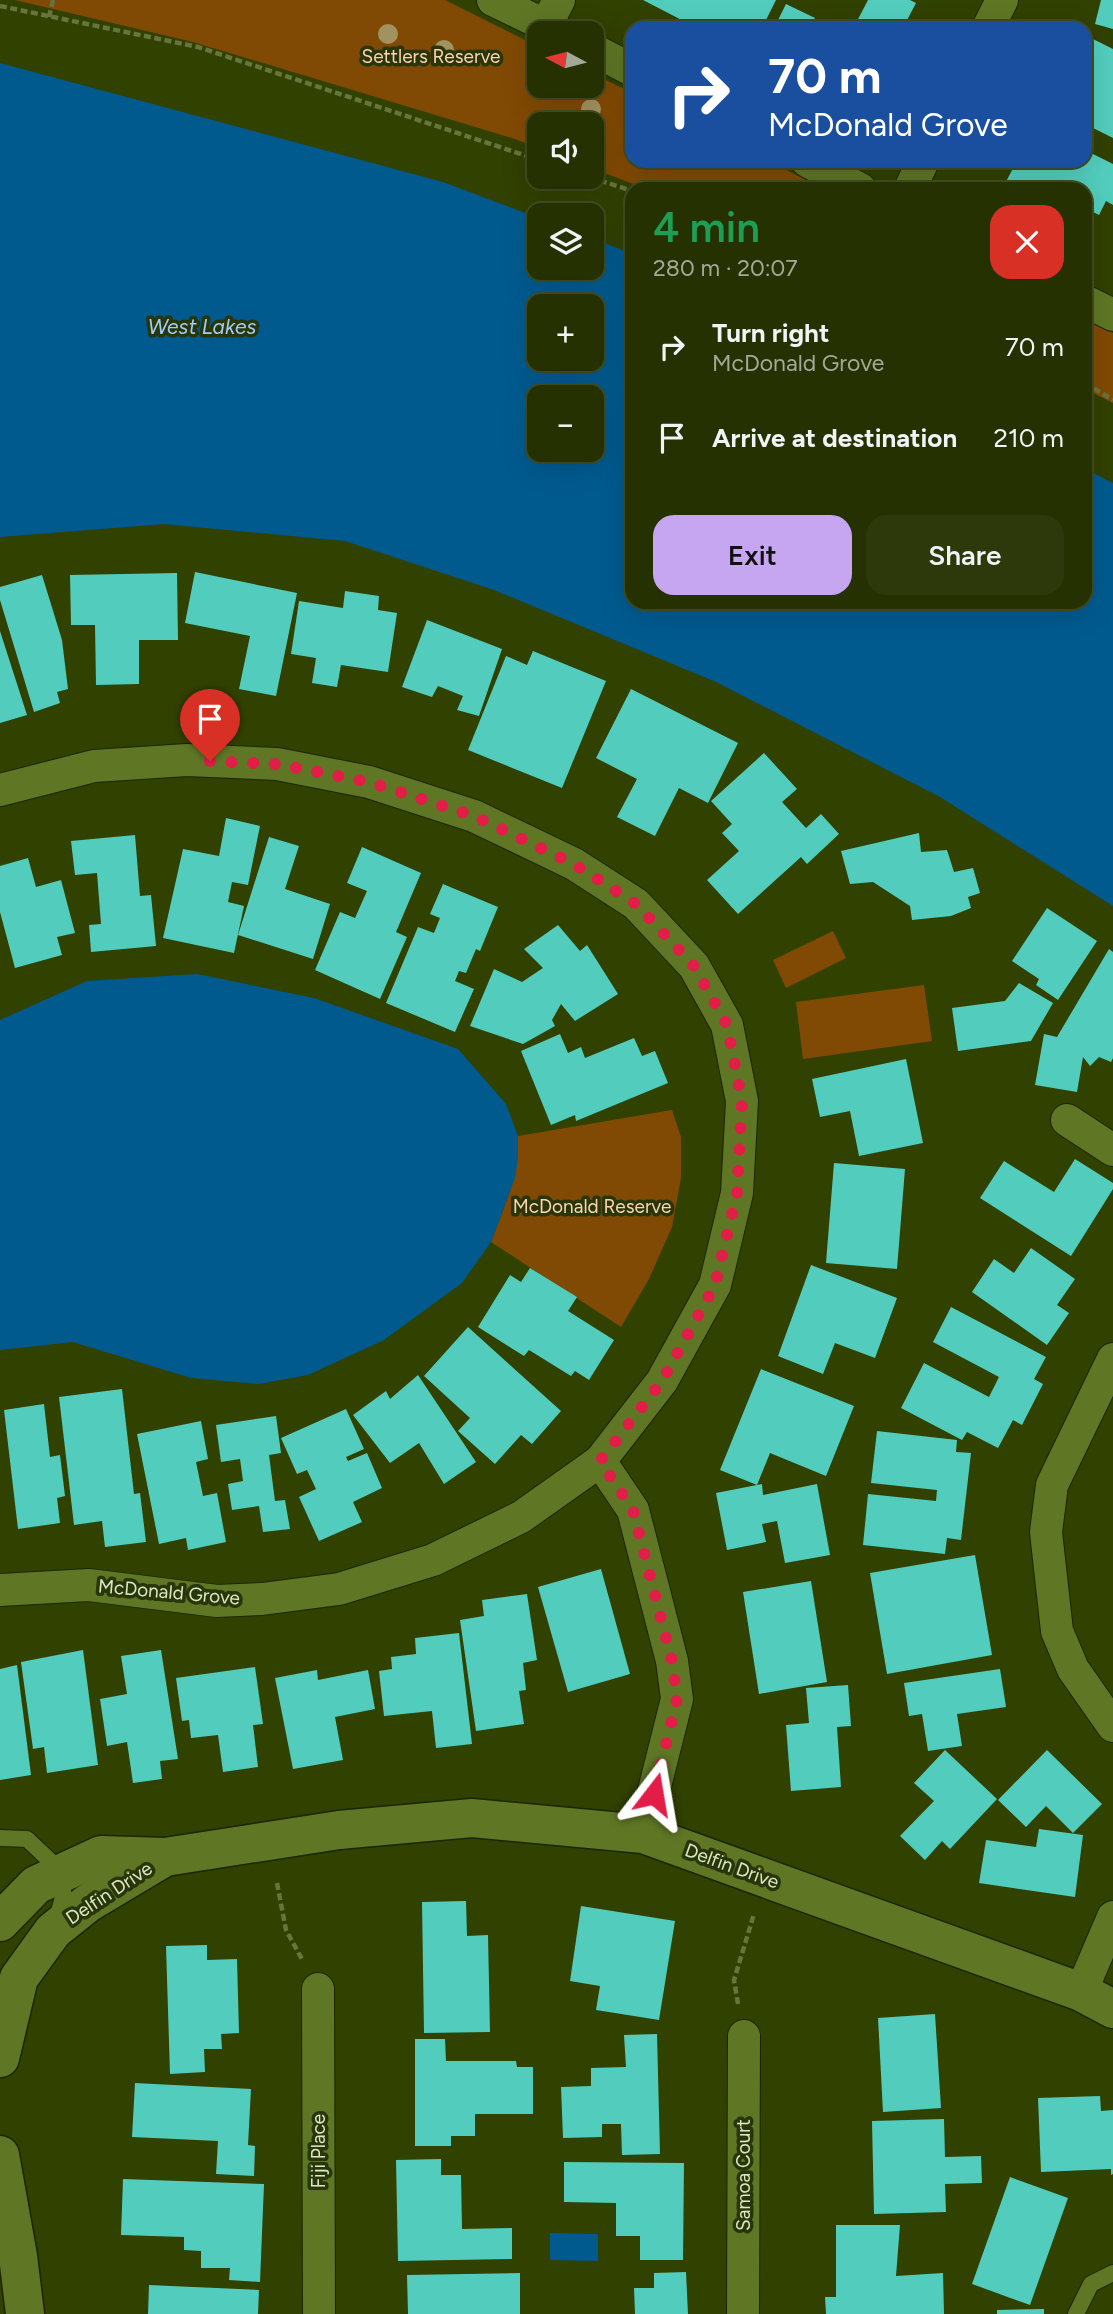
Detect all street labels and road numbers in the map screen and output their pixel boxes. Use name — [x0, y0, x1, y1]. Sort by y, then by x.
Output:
street label: McDonald Grove — [97, 1574, 241, 1610]
street label: Delfin Drive — [682, 1838, 782, 1894]
street label: Delfin Drive — [62, 1857, 156, 1929]
street label: Fiji Place — [307, 2114, 330, 2188]
street label: Samoa Court — [732, 2119, 755, 2231]

